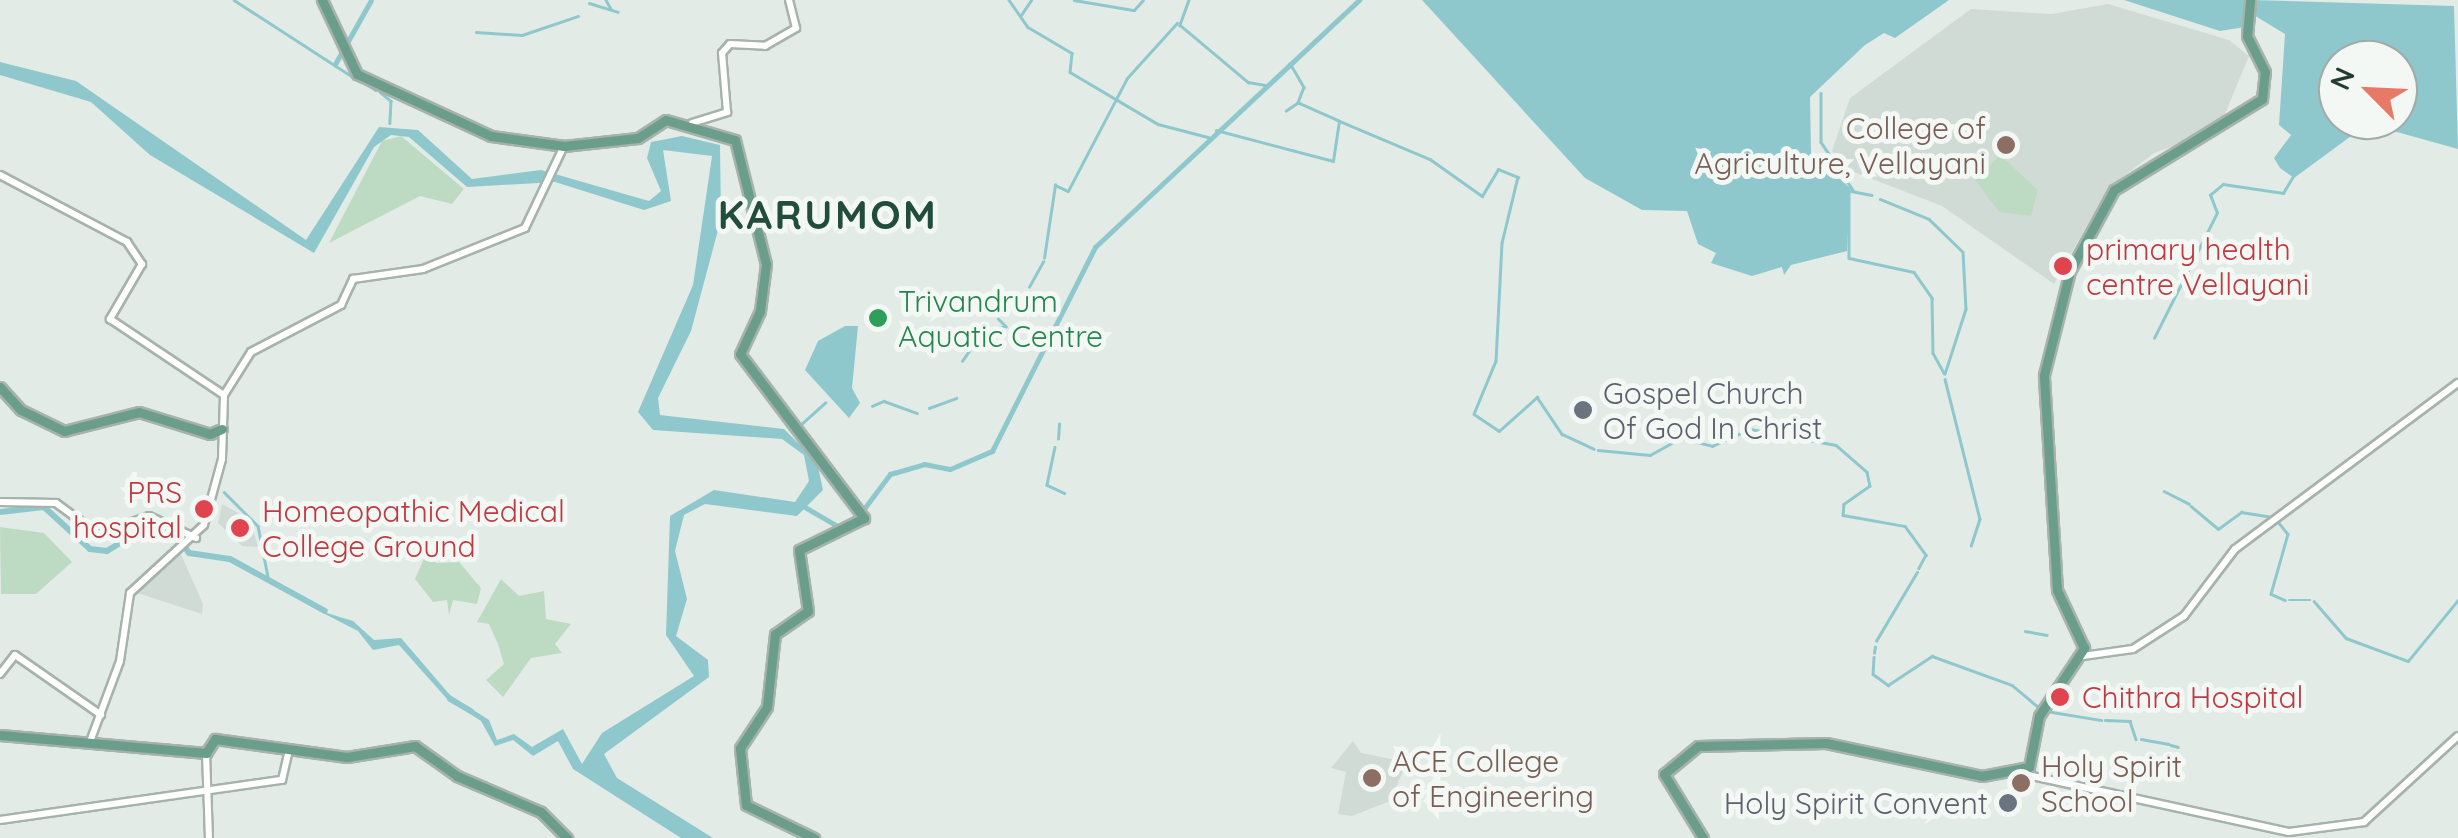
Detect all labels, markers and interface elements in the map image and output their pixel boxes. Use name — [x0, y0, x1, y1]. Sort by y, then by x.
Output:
north arrow — [2318, 40, 2418, 140]
text: N — [2322, 62, 2362, 95]
place label: College of Agriculture, Vellayani — [1694, 110, 1986, 180]
marker: College of Agriculture, Vellayani — [1995, 134, 2017, 156]
district label: KARUMOM — [718, 190, 938, 238]
place label: primary health centre Vellayani — [2086, 231, 2309, 302]
marker: primary health centre Vellayani — [2050, 253, 2076, 279]
place label: Trivandrum Aquatic Centre — [898, 283, 1103, 354]
marker: Trivandrum Aquatic Centre — [867, 307, 889, 329]
place label: Gospel Church Of God In Christ — [1603, 375, 1822, 446]
marker: Gospel Church Of God In Christ — [1572, 399, 1594, 421]
place label: PRS hospital — [73, 474, 182, 544]
place label: Homeopathic Medical College Ground — [262, 493, 565, 564]
marker: PRS hospital — [191, 496, 217, 522]
marker: Homeopathic Medical College Ground — [227, 515, 253, 541]
place label: Chithra Hospital — [2082, 679, 2303, 715]
marker: Chithra Hospital — [2047, 684, 2073, 710]
place label: ACE College of Engineering — [1392, 743, 1594, 814]
place label: Holy Spirit School — [2041, 748, 2182, 818]
marker: ACE College of Engineering — [1361, 767, 1383, 789]
marker: Holy Spirit School — [2010, 772, 2032, 794]
place label: Holy Spirit Convent — [1724, 785, 1988, 821]
marker: Holy Spirit Convent — [1997, 792, 2019, 814]

